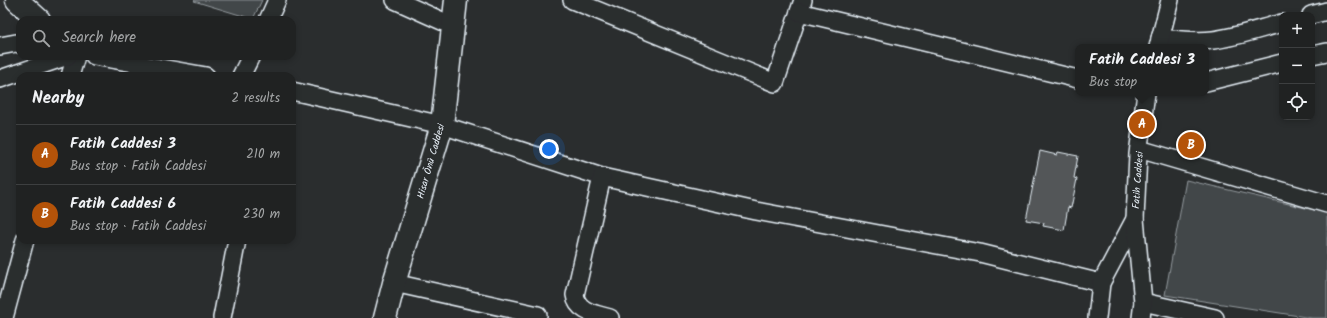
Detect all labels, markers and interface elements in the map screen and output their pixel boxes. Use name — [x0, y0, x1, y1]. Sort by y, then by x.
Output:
map controls — [1279, 12, 1315, 120]
button: + — [1279, 12, 1315, 48]
search box — [16, 16, 296, 60]
text: Search here — [62, 26, 136, 50]
icon: search — [30, 27, 52, 49]
popup — [1075, 44, 1209, 96]
text: Fatih Caddesi 3 — [1089, 48, 1195, 72]
button: − — [1279, 48, 1315, 84]
text: Bus stop — [1089, 72, 1137, 93]
button: locate — [1279, 84, 1315, 120]
text: Nearby — [32, 85, 84, 112]
text: 2 results — [232, 88, 280, 109]
pin: A — [1129, 109, 1155, 139]
street label: Hisar Önü Caddesi — [413, 121, 449, 201]
pin: B — [1178, 130, 1204, 160]
text: Fatih Caddesi 3 — [70, 132, 176, 156]
your location — [539, 139, 559, 159]
text: A — [41, 144, 49, 165]
text: 210 m — [246, 144, 280, 165]
street label: Fatih Caddesi — [1128, 150, 1148, 209]
text: Bus stop · Fatih Caddesi — [70, 156, 206, 177]
text: Fatih Caddesi 6 — [70, 192, 176, 216]
text: B — [41, 204, 49, 225]
text: 230 m — [243, 204, 280, 225]
text: Bus stop · Fatih Caddesi — [70, 216, 206, 237]

